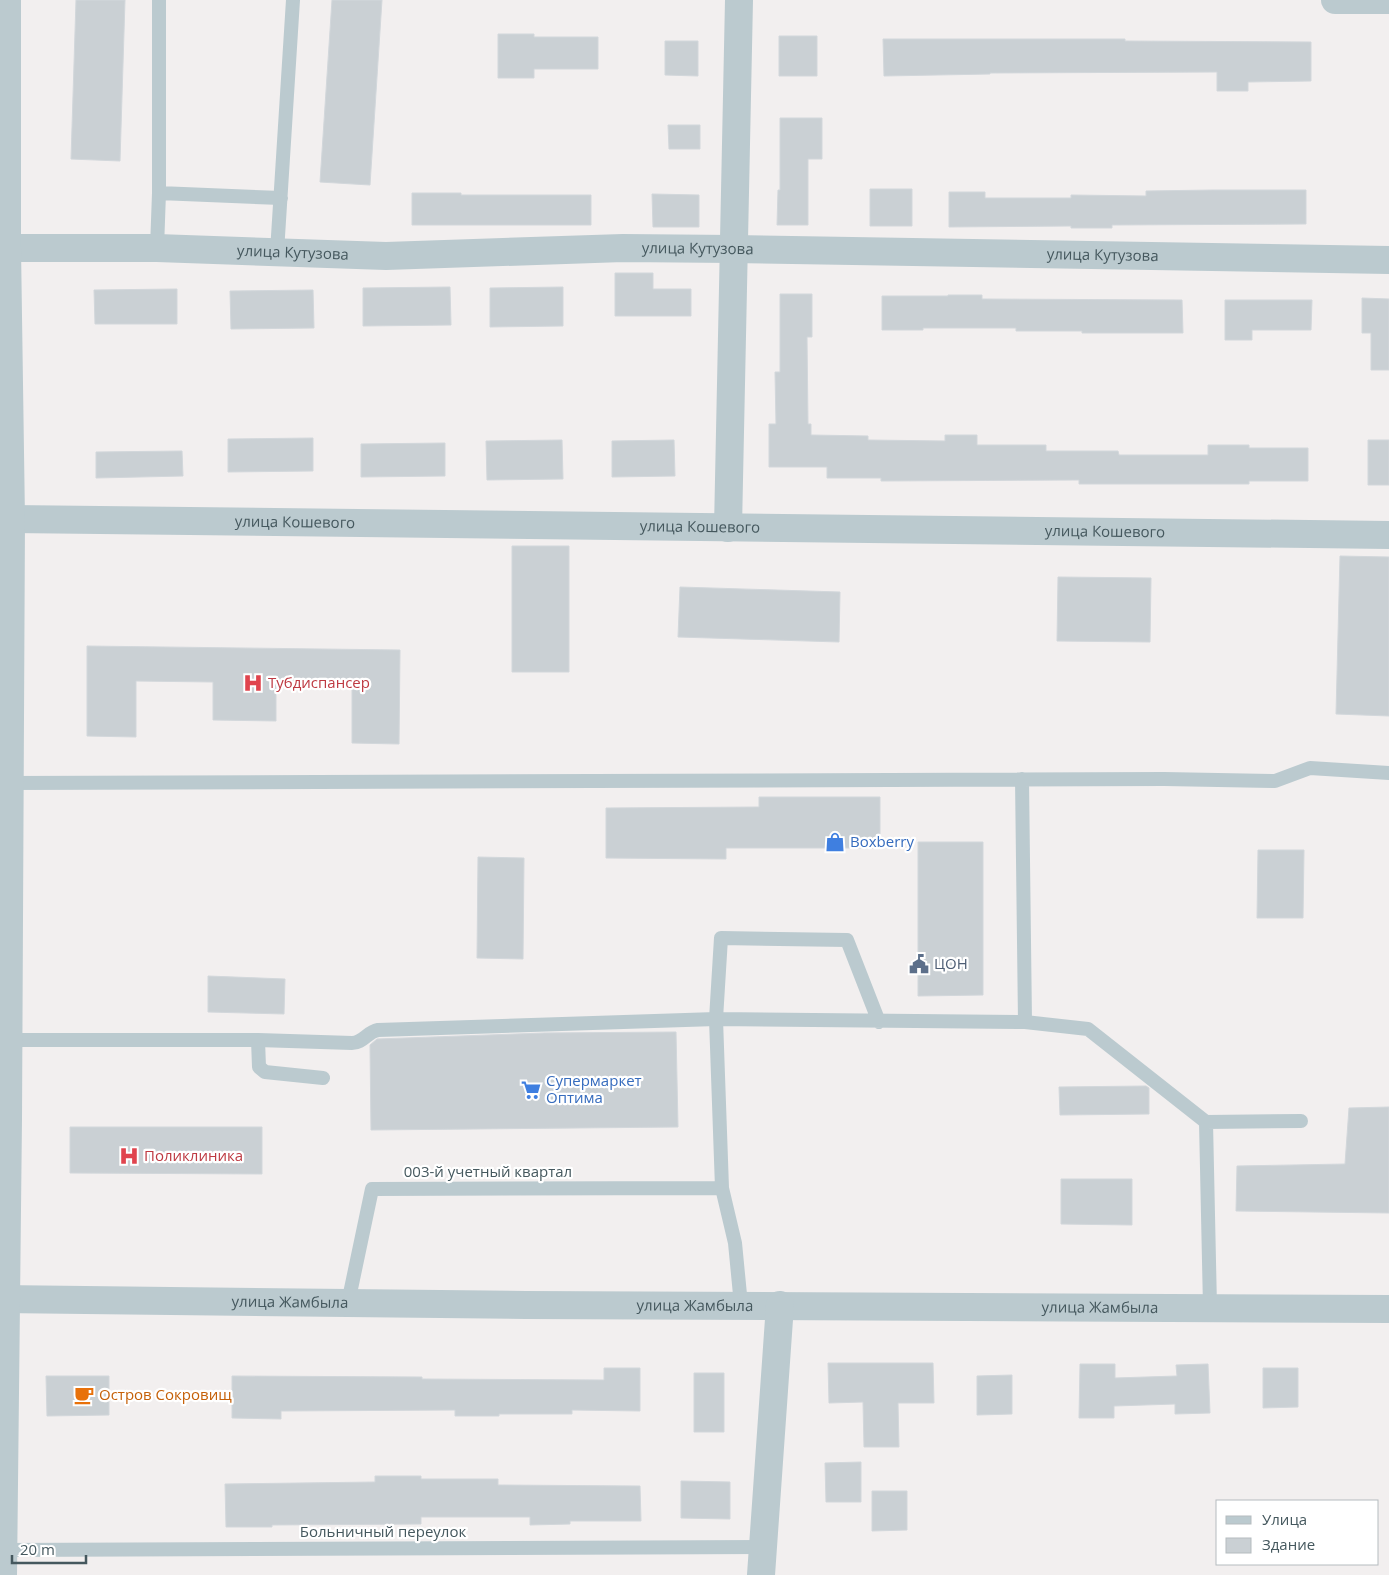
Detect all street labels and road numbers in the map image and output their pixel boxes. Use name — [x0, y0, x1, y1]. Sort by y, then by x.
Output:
street label: улица Кутузова — [642, 237, 754, 258]
street label: улица Кутузова — [237, 240, 349, 264]
street label: улица Кутузова — [1047, 243, 1159, 265]
street label: улица Кошевого — [235, 511, 355, 532]
street label: улица Кошевого — [640, 515, 760, 537]
street label: улица Кошевого — [1045, 520, 1165, 541]
street label: 003-й учетный квартал — [404, 1161, 572, 1181]
street label: улица Жамбыла — [232, 1291, 348, 1312]
street label: улица Жамбыла — [637, 1295, 753, 1315]
street label: улица Жамбыла — [1042, 1296, 1158, 1317]
street label: Больничный переулок — [300, 1521, 466, 1541]

